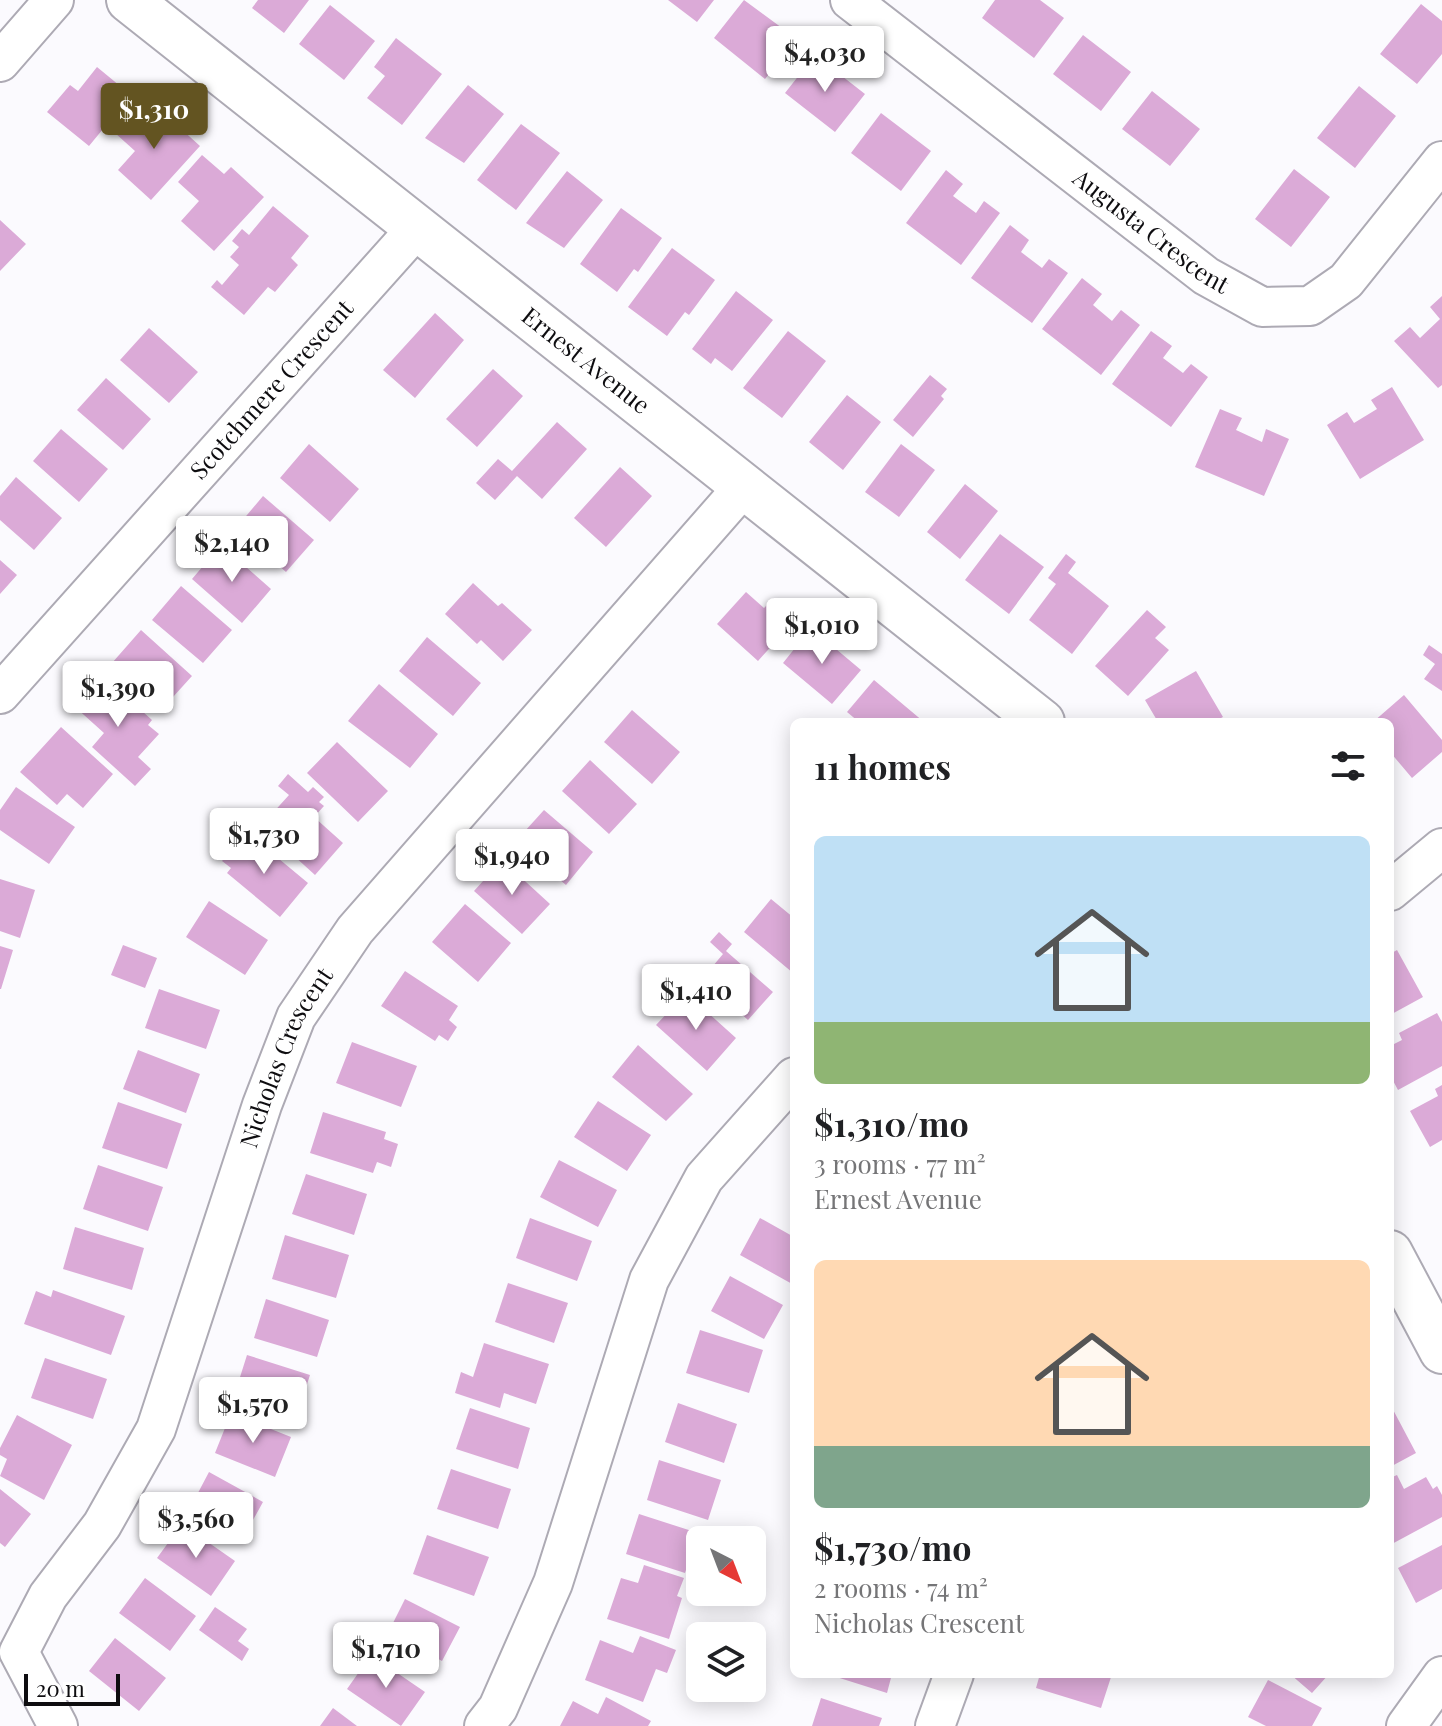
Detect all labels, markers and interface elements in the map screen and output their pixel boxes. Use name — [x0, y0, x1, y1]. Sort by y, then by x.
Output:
pin: $4,030 — [760, 26, 890, 94]
text: $4,030 — [784, 34, 866, 69]
pin: $1,310 — [89, 83, 219, 151]
text: $1,310 — [119, 91, 189, 126]
street label: Augusta Crescent — [1067, 160, 1236, 300]
street label: Scotchmere Crescent — [182, 292, 360, 485]
street label: Ernest Avenue — [516, 299, 657, 420]
pin: $2,140 — [167, 516, 297, 584]
text: $2,140 — [194, 524, 270, 559]
pin: $1,010 — [757, 598, 887, 666]
text: $1,010 — [784, 606, 860, 641]
pin: $1,390 — [53, 661, 183, 729]
text: $1,390 — [81, 669, 155, 704]
text: 11 homes — [814, 743, 951, 789]
icon: filters — [1326, 744, 1370, 788]
pin: $1,730 — [199, 808, 329, 876]
text: $1,730 — [228, 816, 300, 851]
pin: $1,940 — [447, 829, 577, 897]
text: $1,940 — [474, 837, 550, 872]
icon: home — [1020, 888, 1164, 1032]
street label: Nicholas Crescent — [231, 960, 339, 1151]
pin: $1,410 — [631, 964, 761, 1032]
text: $1,410 — [660, 972, 732, 1007]
text: $1,310/mo — [814, 1100, 969, 1146]
text: 3 rooms · 77 m² — [814, 1146, 985, 1181]
text: Ernest Avenue — [814, 1181, 982, 1216]
icon: home — [1020, 1312, 1164, 1456]
pin: $1,570 — [188, 1377, 318, 1445]
text: $1,570 — [217, 1385, 289, 1420]
pin: $3,560 — [131, 1492, 261, 1560]
text: $3,560 — [157, 1500, 235, 1535]
text: $1,730/mo — [814, 1524, 972, 1570]
north arrow — [686, 1526, 766, 1606]
map controls — [686, 1526, 766, 1702]
text: 2 rooms · 74 m² — [814, 1570, 988, 1605]
text: Nicholas Crescent — [814, 1605, 1024, 1640]
pin: $1,710 — [321, 1622, 451, 1690]
button: layers — [686, 1622, 766, 1702]
text: $1,710 — [351, 1630, 421, 1665]
scale bar — [24, 1670, 120, 1706]
text: 20 m — [36, 1673, 85, 1703]

